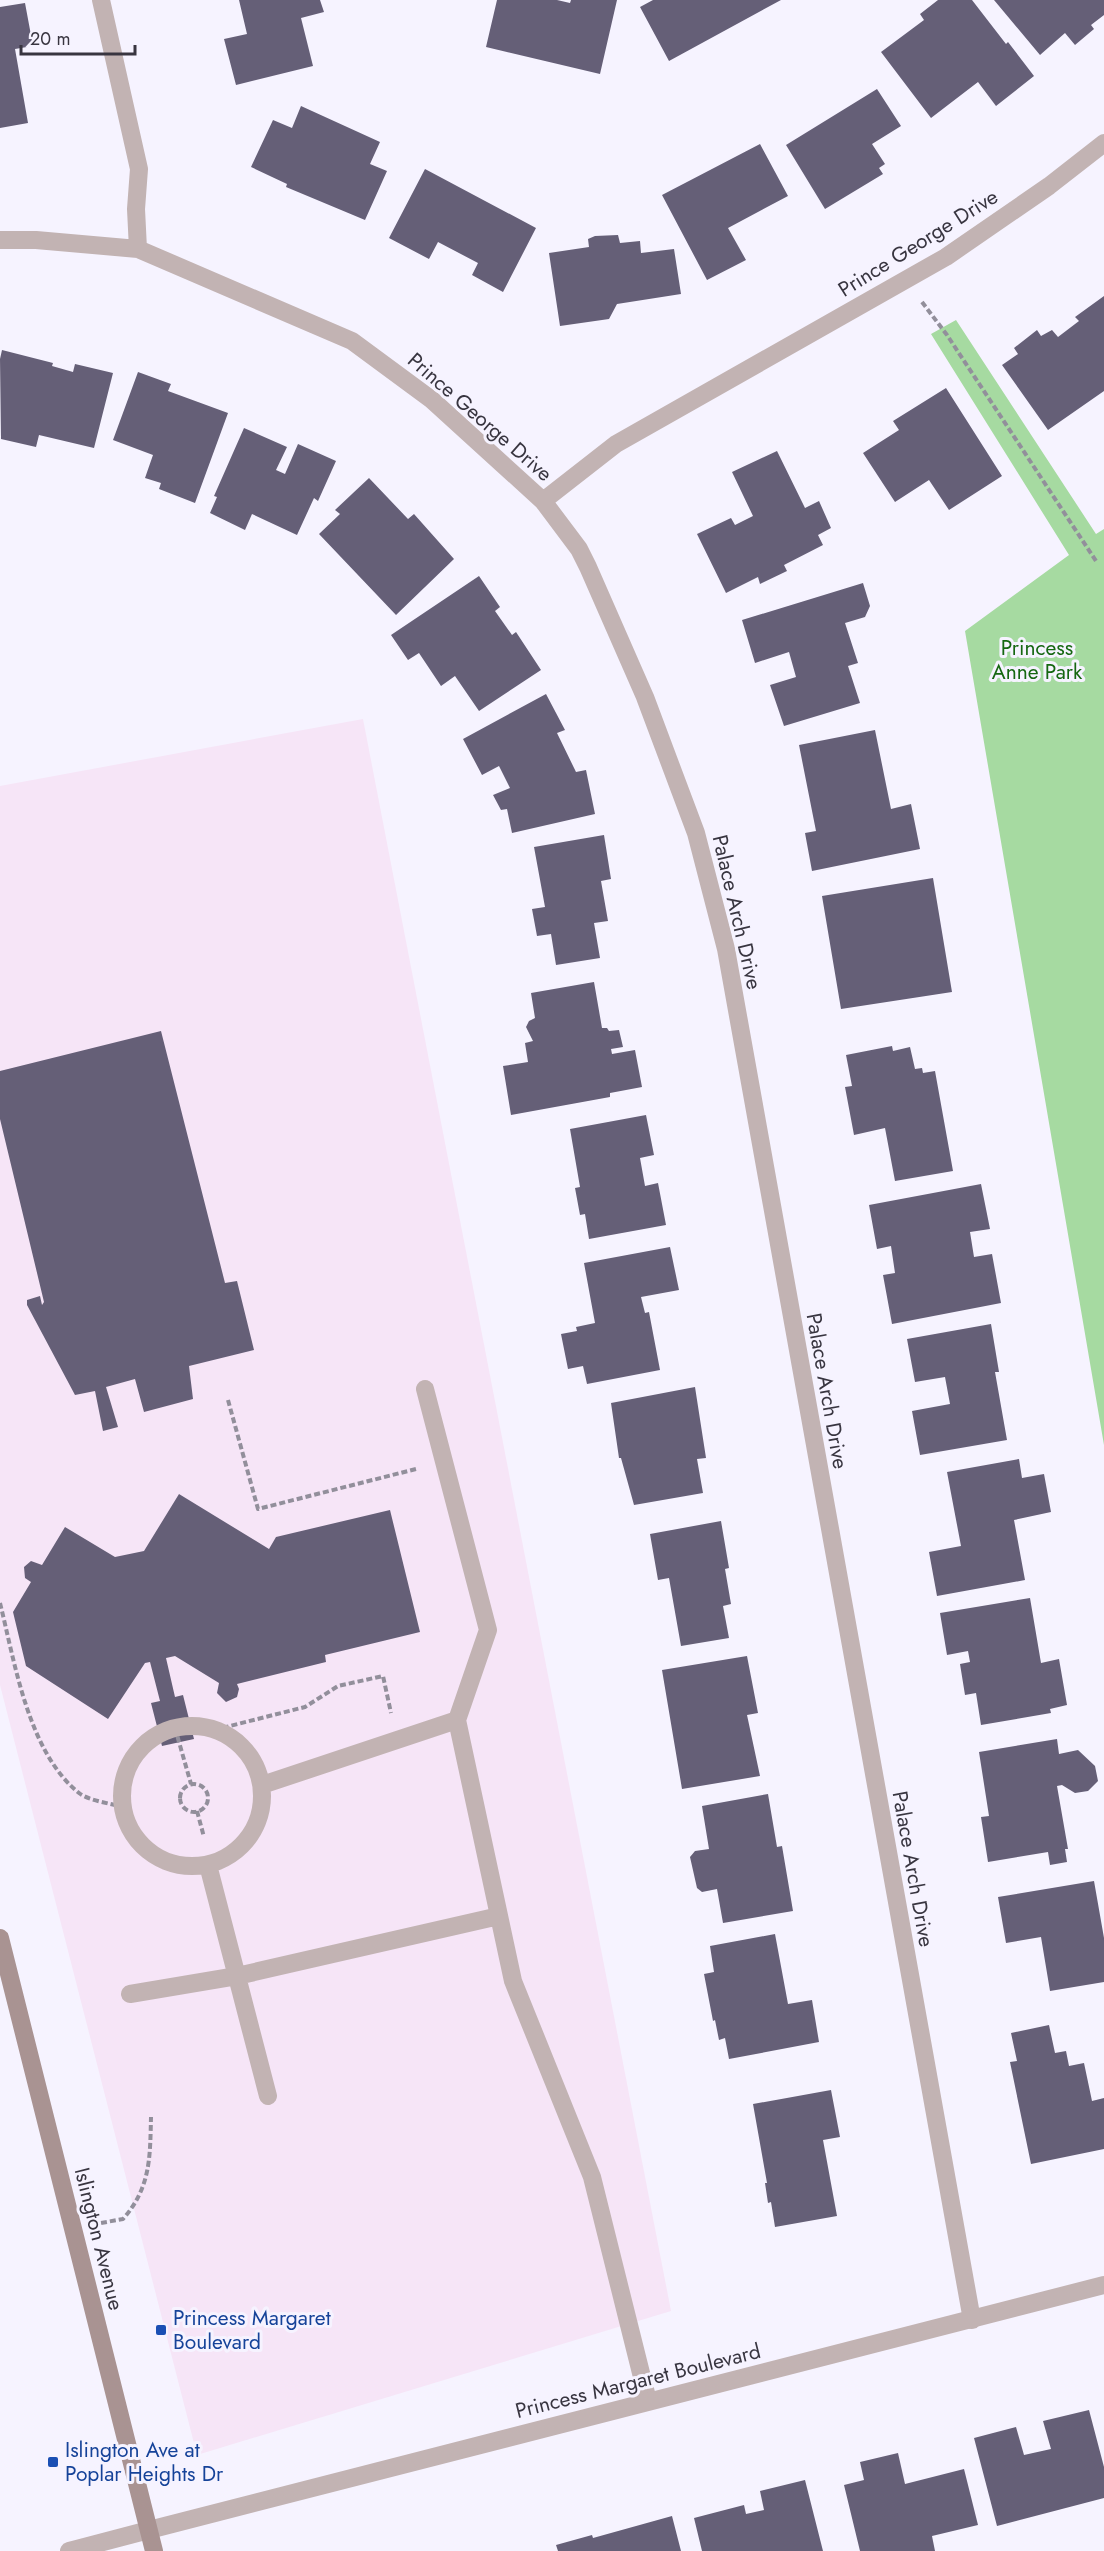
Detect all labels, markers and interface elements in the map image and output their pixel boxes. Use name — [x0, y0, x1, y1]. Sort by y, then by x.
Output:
scale bar — [21, 18, 135, 56]
text: 20 m — [30, 26, 70, 52]
street label: Prince George Drive — [832, 182, 1004, 304]
street label: Prince George Drive — [401, 346, 559, 489]
park label: Princess Anne Park — [992, 633, 1083, 687]
street label: Palace Arch Drive — [705, 832, 769, 992]
street label: Palace Arch Drive — [799, 1311, 856, 1472]
street label: Palace Arch Drive — [885, 1789, 942, 1950]
street label: Islington Avenue — [67, 2164, 131, 2314]
place label: Princess Margaret Boulevard — [173, 2303, 331, 2357]
marker: Princess Margaret Boulevard — [154, 2323, 168, 2337]
street label: Princess Margaret Boulevard — [512, 2336, 764, 2426]
place label: Islington Ave at Poplar Heights Dr — [65, 2435, 224, 2489]
marker: Islington Ave at Poplar Heights Dr — [46, 2455, 60, 2469]

